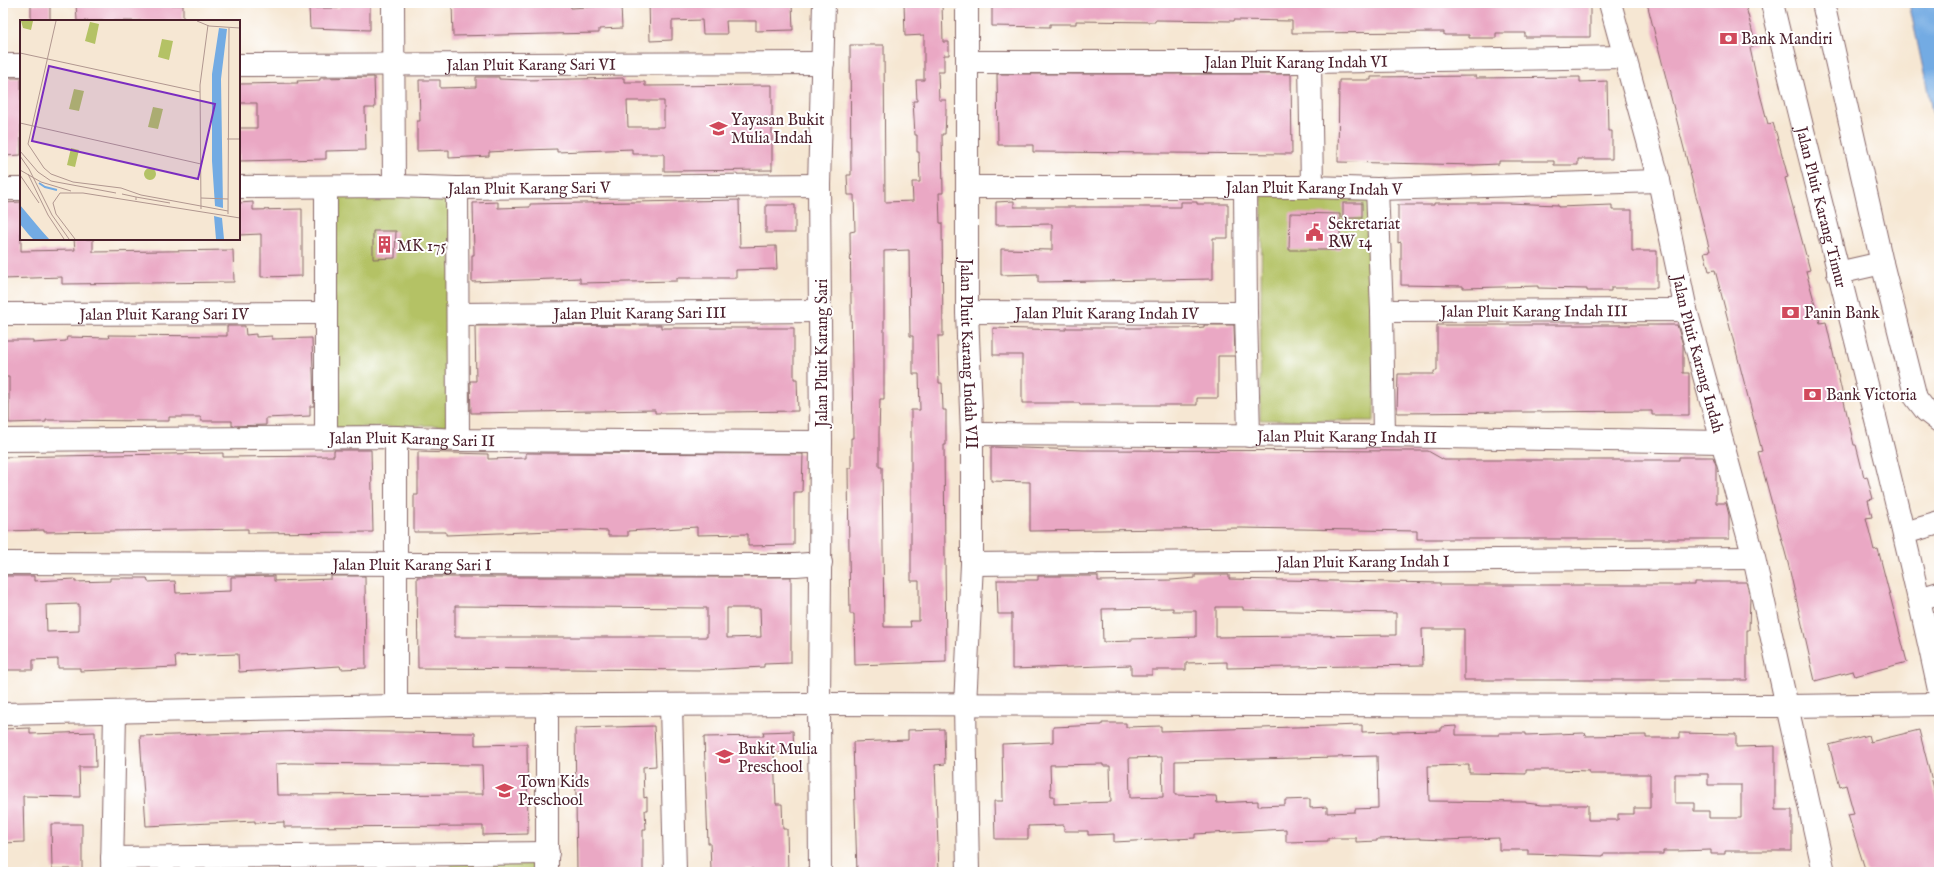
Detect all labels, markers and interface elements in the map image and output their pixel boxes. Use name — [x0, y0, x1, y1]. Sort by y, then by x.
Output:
inset map — [20, 20, 240, 240]
bank icon: Bank Mandiri — [1718, 28, 1738, 48]
place label: Bank Mandiri — [1741, 30, 1833, 50]
street label: Jalan Pluit Karang Indah VI — [1202, 53, 1388, 74]
street label: Jalan Pluit Karang Sari VI — [444, 56, 616, 76]
place label: Yayasan Bukit Mulia Indah — [731, 111, 825, 149]
school or university icon: Yayasan Bukit Mulia Indah — [708, 118, 728, 138]
street label: Jalan Pluit Karang Timur — [1790, 123, 1850, 290]
street label: Jalan Pluit Karang Sari V — [445, 179, 611, 200]
street label: Jalan Pluit Karang Indah V — [1224, 179, 1403, 201]
place label: Sekretariat RW 14 — [1328, 215, 1401, 253]
public building icon: Sekretariat RW 14 — [1305, 222, 1325, 242]
building icon: MK 175 — [374, 235, 394, 255]
place label: MK 175 — [397, 237, 447, 257]
street label: Jalan Pluit Karang Indah VII — [955, 257, 980, 449]
street label: Jalan Pluit Karang Indah — [1666, 271, 1727, 436]
street label: Jalan Pluit Karang Sari — [813, 279, 833, 429]
street label: Jalan Pluit Karang Indah III — [1438, 302, 1628, 323]
bank icon: Panin Bank — [1781, 302, 1801, 322]
street label: Jalan Pluit Karang Sari III — [551, 304, 727, 325]
street label: Jalan Pluit Karang Indah IV — [1013, 304, 1199, 325]
place label: Panin Bank — [1804, 304, 1880, 324]
street label: Jalan Pluit Karang Sari IV — [77, 305, 249, 326]
bank icon: Bank Victoria — [1803, 384, 1823, 404]
place label: Bank Victoria — [1826, 386, 1917, 406]
street label: Jalan Pluit Karang Indah II — [1255, 427, 1437, 449]
street label: Jalan Pluit Karang Sari II — [327, 429, 495, 452]
street label: Jalan Pluit Karang Indah I — [1274, 552, 1450, 574]
street label: Jalan Pluit Karang Sari I — [330, 556, 492, 576]
place label: Bukit Mulia Preschool — [738, 740, 817, 778]
school or university icon: Bukit Mulia Preschool — [715, 747, 735, 767]
place label: Town Kids Preschool — [518, 773, 590, 811]
school or university icon: Town Kids Preschool — [495, 780, 515, 800]

